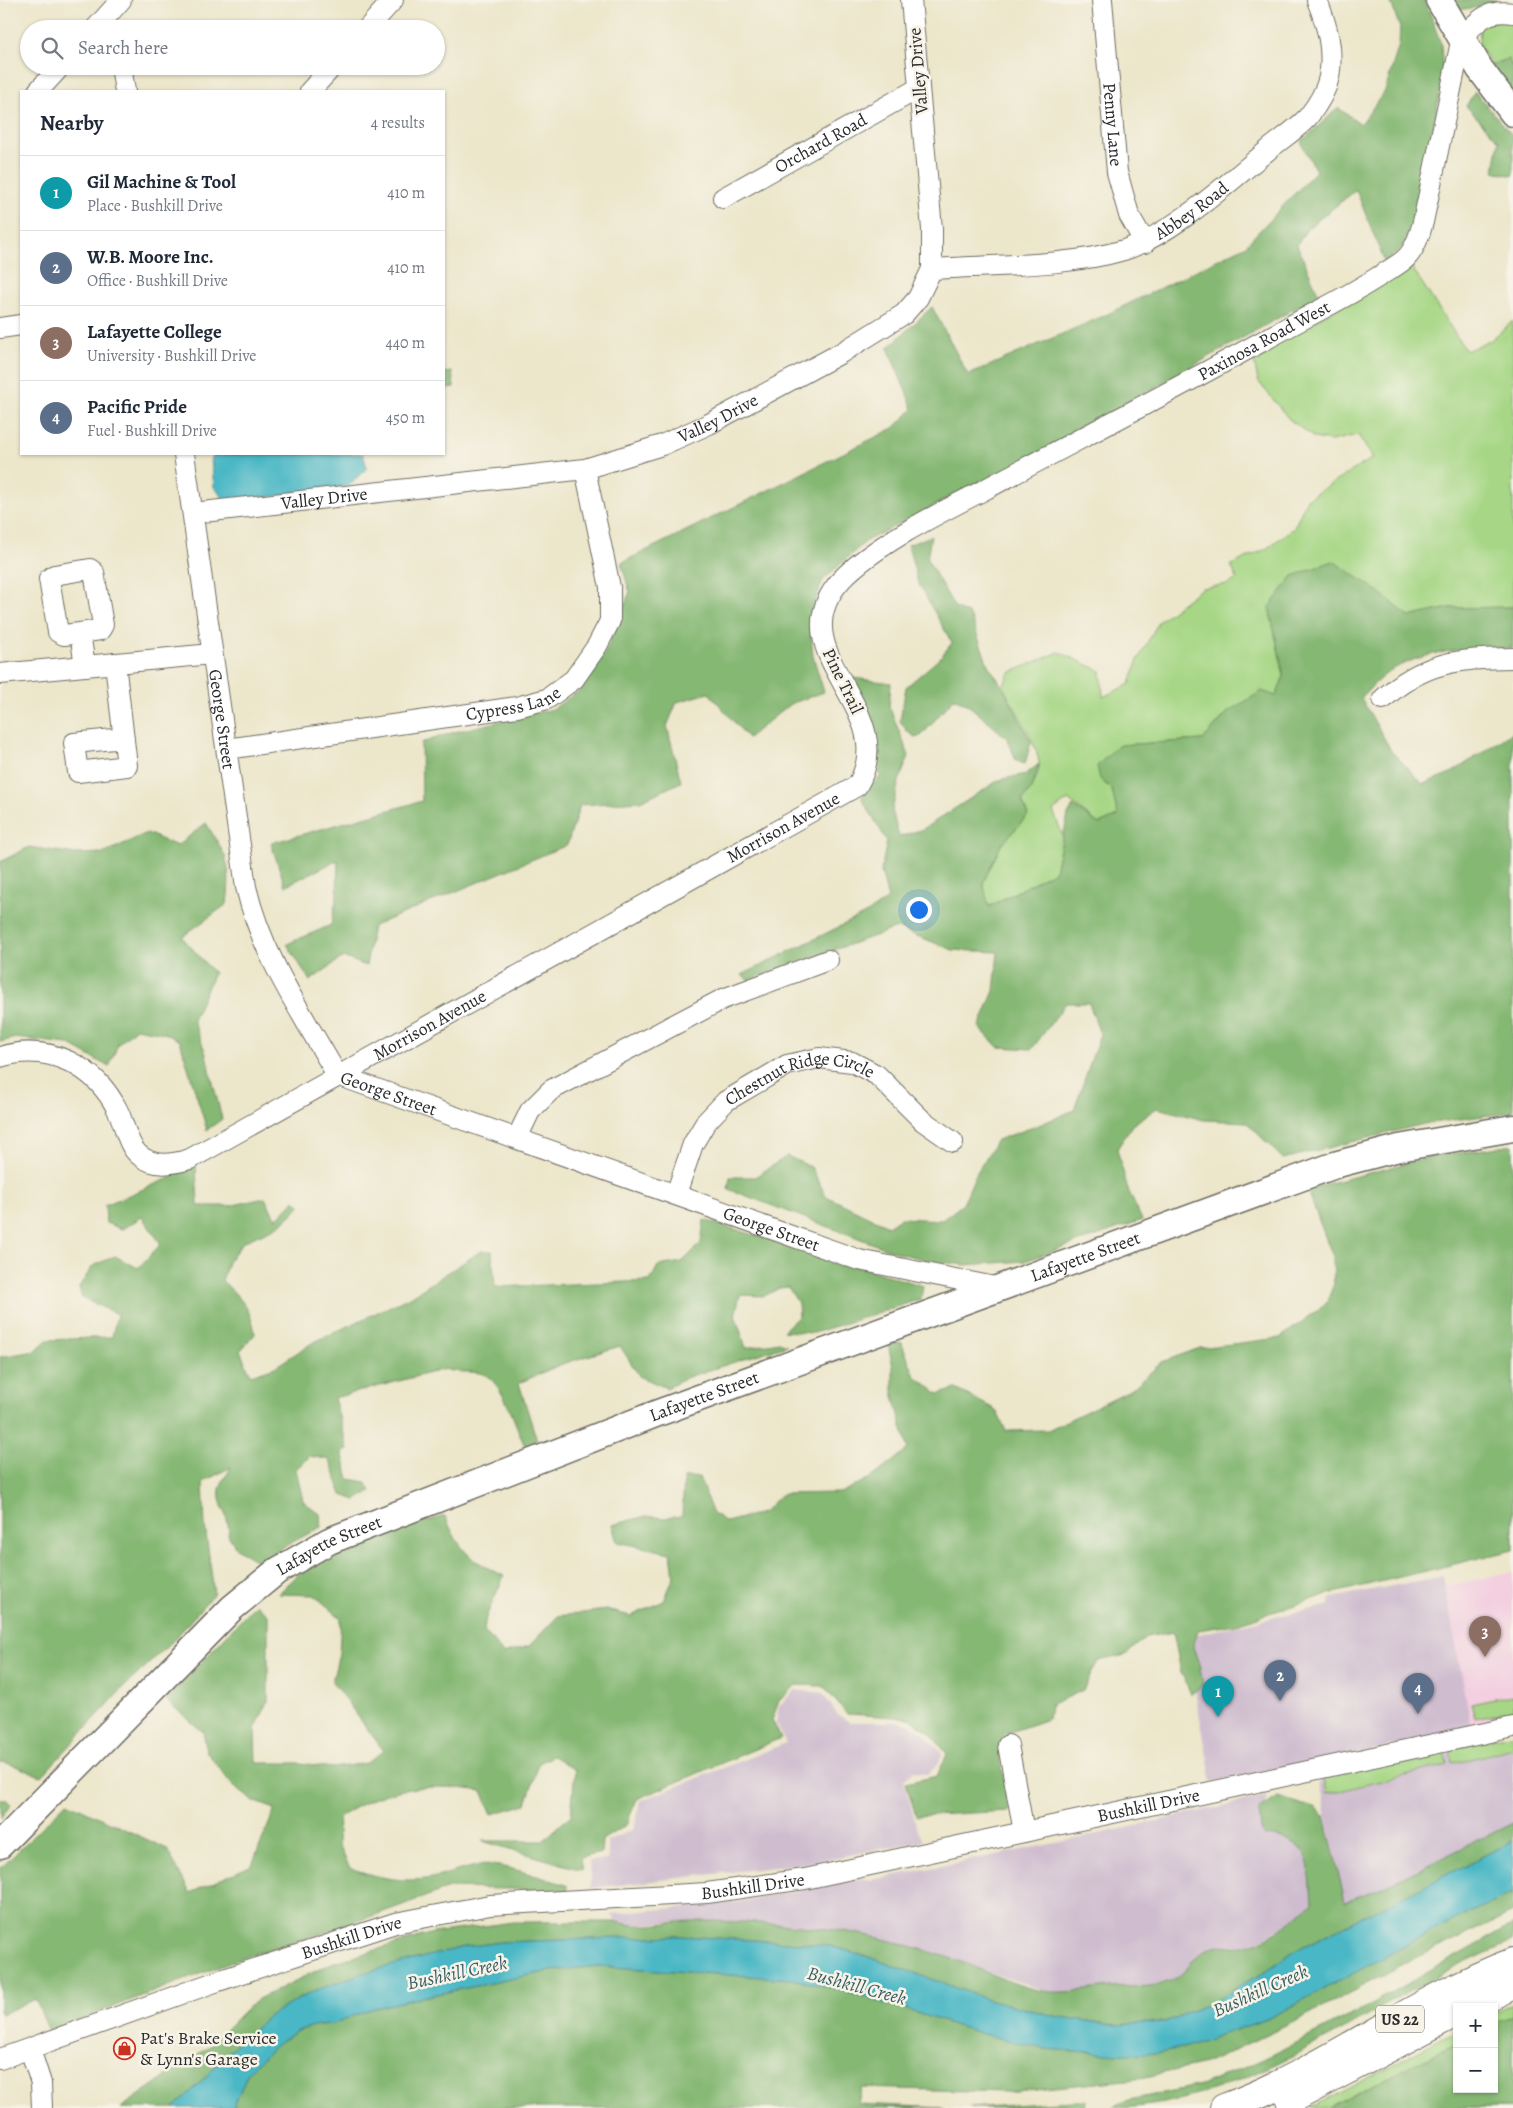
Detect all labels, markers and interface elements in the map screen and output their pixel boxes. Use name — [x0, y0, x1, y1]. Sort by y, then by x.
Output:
search box — [20, 20, 445, 75]
street label: Valley Drive — [902, 27, 934, 116]
icon: search — [38, 34, 66, 62]
text: Search here — [78, 35, 168, 61]
street label: Penny Lane — [1097, 82, 1128, 167]
street label: Orchard Road — [770, 108, 871, 179]
text: Nearby — [40, 109, 103, 137]
text: 4 results — [371, 112, 425, 134]
text: Gil Machine & Tool — [87, 169, 236, 195]
street label: Abbey Road — [1150, 176, 1234, 246]
text: 1 — [53, 182, 59, 204]
text: 410 m — [387, 182, 425, 204]
text: Place · Bushkill Drive — [87, 195, 223, 217]
text: W.B. Moore Inc. — [87, 244, 214, 270]
text: 2 — [52, 257, 60, 279]
text: 410 m — [387, 257, 425, 279]
text: Office · Bushkill Drive — [87, 270, 228, 292]
street label: Paxinosa Road West — [1193, 295, 1334, 386]
text: Lafayette College — [87, 319, 222, 345]
text: 3 — [53, 332, 59, 354]
text: 440 m — [385, 332, 425, 354]
text: University · Bushkill Drive — [87, 345, 256, 367]
street label: Valley Drive — [673, 388, 762, 449]
text: Pacific Pride — [87, 394, 187, 420]
text: 4 — [52, 407, 60, 429]
text: 450 m — [386, 407, 425, 429]
text: Fuel · Bushkill Drive — [87, 420, 217, 442]
street label: Valley Drive — [279, 482, 369, 515]
street label: Pine Trail — [817, 644, 869, 718]
street label: George Street — [203, 668, 241, 771]
street label: Cypress Lane — [464, 681, 566, 726]
street label: Morrison Avenue — [722, 786, 844, 869]
your location — [906, 897, 932, 923]
street label: Morrison Avenue — [369, 984, 491, 1066]
street label: Chestnut Ridge Circle — [720, 1046, 879, 1111]
street label: George Street — [337, 1065, 440, 1121]
street label: George Street — [720, 1201, 823, 1257]
street label: Lafayette Street — [1027, 1225, 1143, 1288]
street label: Lafayette Street — [646, 1365, 762, 1427]
street label: Lafayette Street — [271, 1510, 385, 1581]
pin: 3 — [1469, 1616, 1501, 1657]
pin: 2 — [1264, 1660, 1296, 1701]
pin: 4 — [1402, 1673, 1434, 1714]
pin: 1 — [1202, 1676, 1234, 1717]
street label: Bushkill Drive — [1095, 1783, 1202, 1828]
street label: Bushkill Drive — [700, 1867, 806, 1905]
street label: Bushkill Drive — [298, 1910, 403, 1965]
water label: Bushkill Creek — [405, 1950, 510, 1996]
water label: Bushkill Creek — [1209, 1958, 1312, 2023]
water label: Bushkill Creek — [804, 1960, 909, 2012]
map controls — [1453, 2003, 1498, 2093]
button: + — [1453, 2003, 1498, 2048]
road number: US 22 — [1376, 2006, 1424, 2032]
place label: Pat's Brake Service & Lynn's Garage — [140, 2026, 277, 2071]
shop icon: Pat's Brake Service & Lynn's Garage — [112, 2036, 136, 2060]
button: − — [1453, 2048, 1498, 2093]

